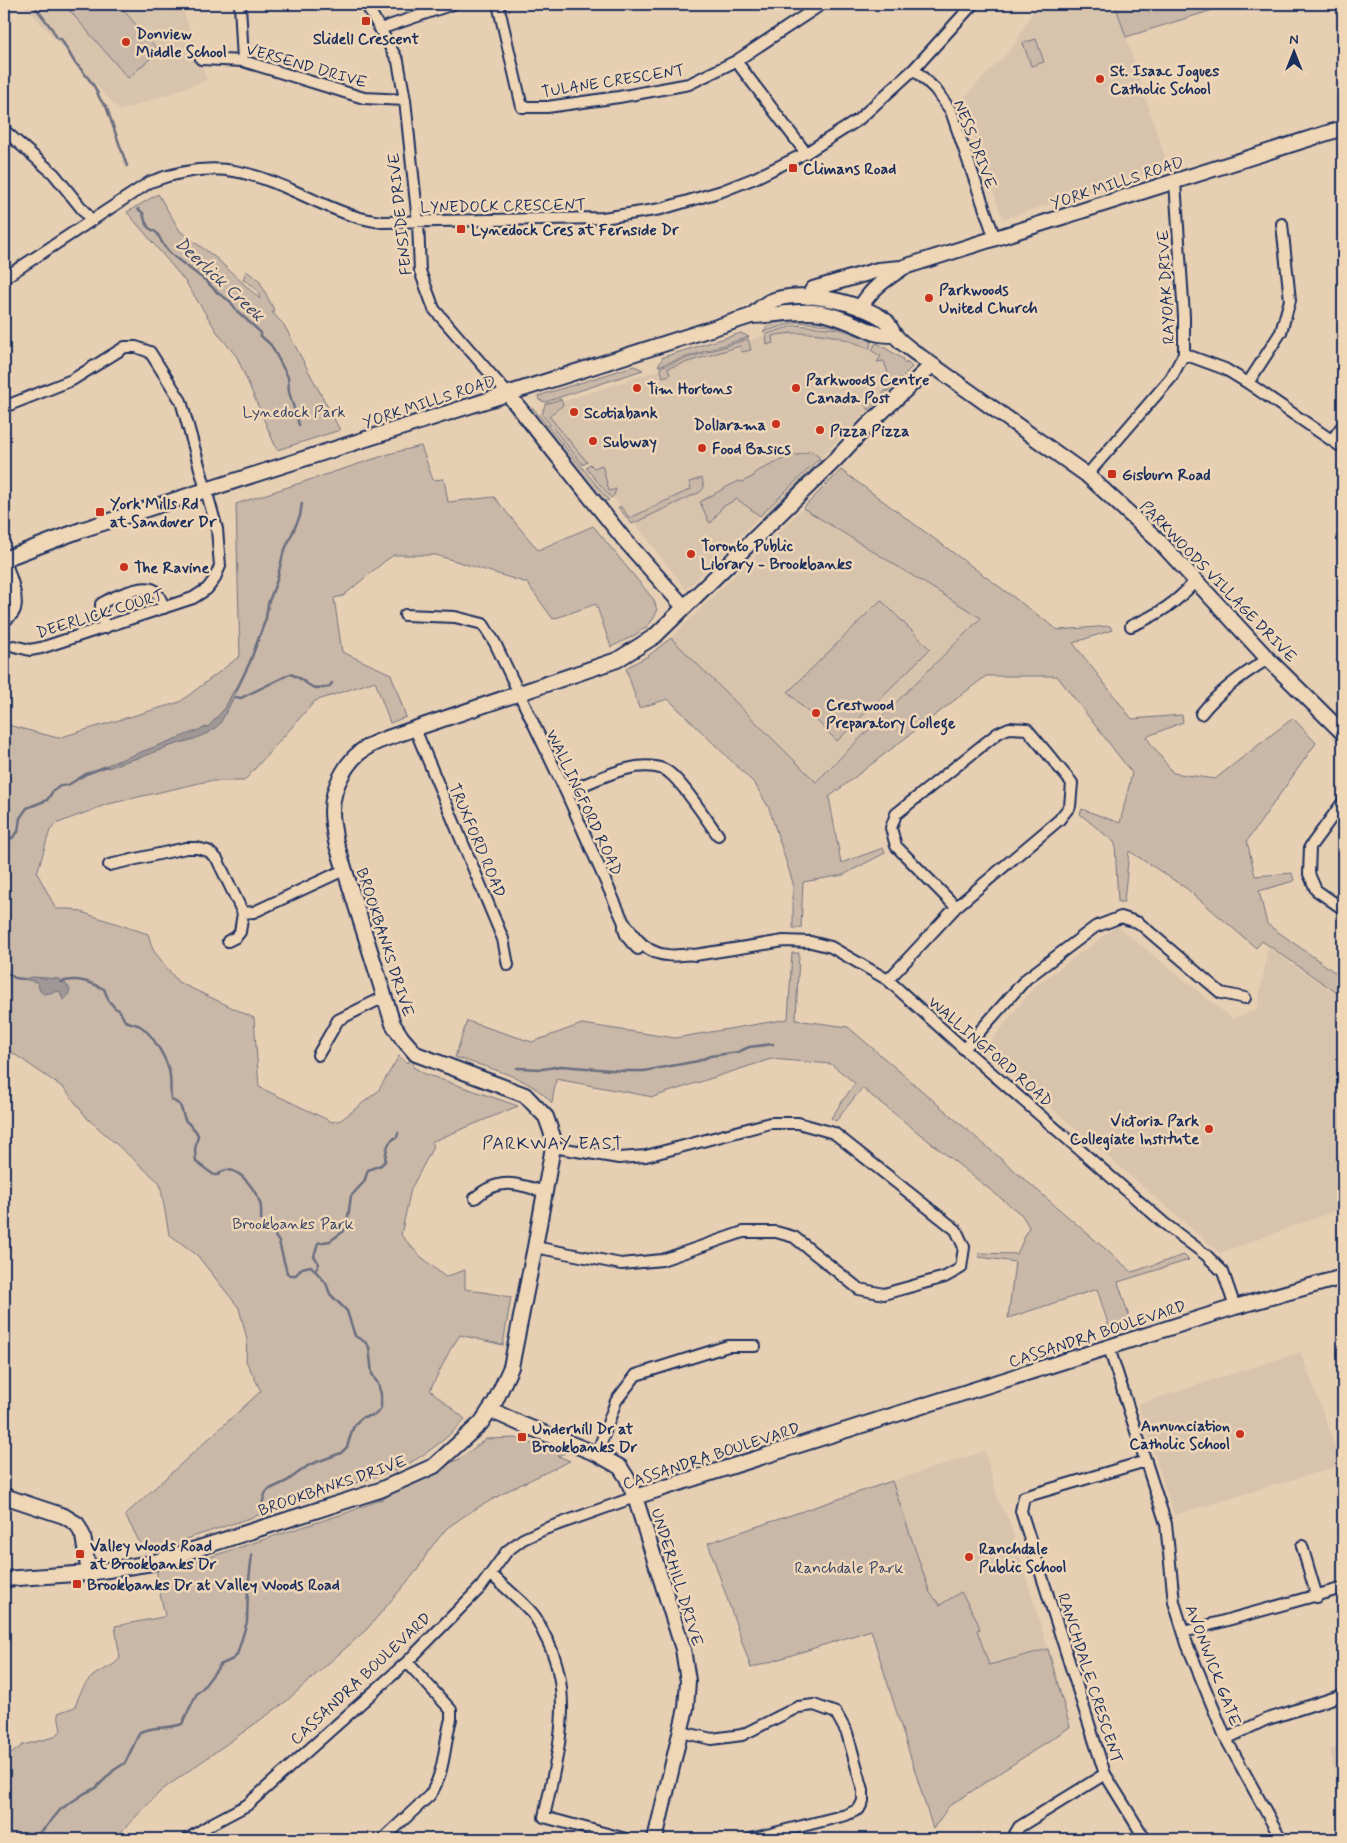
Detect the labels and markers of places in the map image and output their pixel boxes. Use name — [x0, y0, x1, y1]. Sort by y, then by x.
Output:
marker: Slidell Crescent — [360, 15, 372, 27]
place label: Donview Middle School — [136, 24, 227, 63]
place label: Slidell Crescent — [313, 29, 420, 50]
marker: Donview Middle School — [120, 36, 132, 48]
place label: St. Isaac Jogues Catholic School — [1110, 61, 1219, 100]
marker: St. Isaac Jogues Catholic School — [1094, 73, 1106, 85]
place label: Climans Road — [803, 159, 896, 180]
marker: Climans Road — [787, 162, 799, 174]
place label: Lynedock Cres at Fernside Dr — [471, 220, 679, 241]
marker: Lynedock Cres at Fernside Dr — [455, 223, 467, 235]
place label: Parkwoods United Church — [939, 280, 1038, 319]
marker: Parkwoods United Church — [923, 292, 935, 304]
place label: Parkwoods Centre Canada Post — [806, 370, 929, 409]
place label: Tim Hortons — [647, 379, 733, 400]
marker: Tim Hortons — [631, 382, 643, 394]
marker: Parkwoods Centre Canada Post — [790, 382, 802, 394]
place label: Scotiabank — [584, 403, 658, 424]
marker: Scotiabank — [568, 406, 580, 418]
place label: Dollarama — [694, 415, 766, 436]
marker: Dollarama — [770, 418, 782, 430]
place label: Pizza Pizza — [830, 421, 909, 442]
marker: Pizza Pizza — [814, 424, 826, 436]
place label: Subway — [603, 432, 657, 453]
marker: Subway — [587, 435, 599, 447]
place label: Food Basics — [712, 439, 791, 460]
marker: Food Basics — [696, 442, 708, 454]
place label: Gisburn Road — [1122, 465, 1211, 486]
marker: Gisburn Road — [1106, 468, 1118, 480]
place label: York Mills Rd at Sandover Dr — [110, 494, 217, 533]
marker: York Mills Rd at Sandover Dr — [94, 506, 106, 518]
place label: Toronto Public Library - Brookbanks — [701, 536, 852, 575]
marker: Toronto Public Library - Brookbanks — [685, 548, 697, 560]
place label: The Ravine — [134, 558, 209, 579]
marker: The Ravine — [118, 561, 130, 573]
place label: Crestwood Preparatory College — [826, 695, 956, 736]
marker: Crestwood Preparatory College — [810, 707, 822, 719]
place label: Victoria Park Collegiate Institute — [1070, 1111, 1199, 1151]
marker: Victoria Park Collegiate Institute — [1203, 1123, 1215, 1135]
place label: Annunciation Catholic School — [1129, 1416, 1230, 1455]
place label: Underhill Dr at Brookbanks Dr — [532, 1419, 638, 1458]
marker: Annunciation Catholic School — [1234, 1428, 1246, 1440]
marker: Underhill Dr at Brookbanks Dr — [516, 1431, 528, 1443]
place label: Valley Woods Road at Brookbanks Dr — [90, 1536, 217, 1575]
place label: Ranchdale Public School — [979, 1539, 1067, 1578]
marker: Valley Woods Road at Brookbanks Dr — [74, 1548, 86, 1560]
marker: Ranchdale Public School — [963, 1551, 975, 1563]
place label: Brookbanks Dr at Valley Woods Road — [87, 1575, 340, 1596]
marker: Brookbanks Dr at Valley Woods Road — [71, 1578, 83, 1590]

